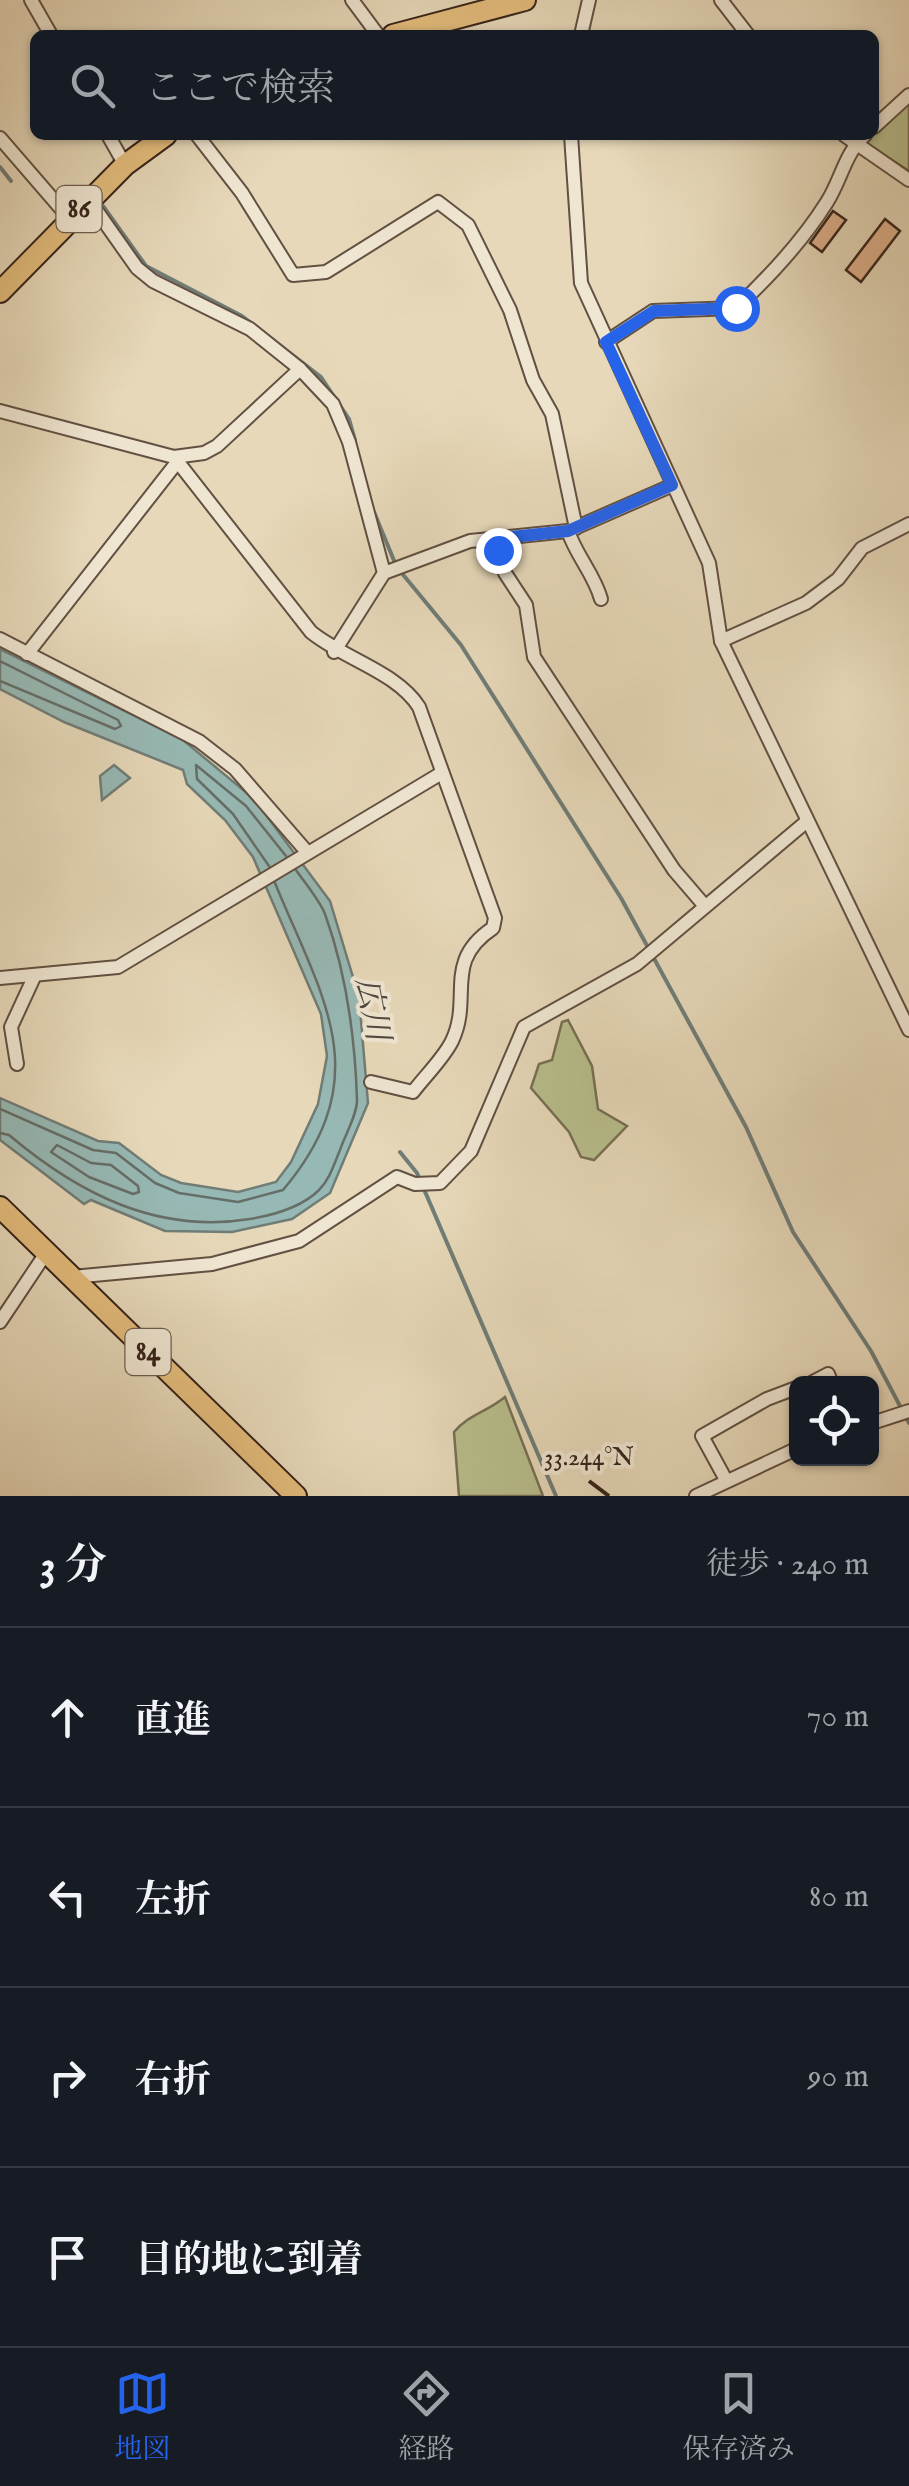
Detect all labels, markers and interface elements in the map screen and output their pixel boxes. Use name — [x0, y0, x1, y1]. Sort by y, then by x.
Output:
search box — [30, 30, 879, 140]
icon: search — [65, 58, 120, 113]
text: ここで検索 — [145, 66, 335, 114]
road number: 86 — [56, 186, 102, 232]
route start — [714, 286, 760, 332]
route end — [476, 528, 522, 574]
water label: 広川 — [345, 974, 398, 1047]
road number: 84 — [126, 1329, 170, 1375]
map controls — [789, 1376, 879, 1466]
button: locate — [789, 1376, 879, 1466]
text: 33.244°N — [544, 1442, 634, 1474]
text: 3 分 — [40, 1540, 107, 1593]
text: 徒歩 · 240 m — [706, 1545, 869, 1586]
icon: ahead — [40, 1690, 95, 1745]
text: 70 m — [807, 1697, 869, 1738]
text: 直進 — [135, 1698, 211, 1746]
icon: left — [40, 1870, 95, 1925]
text: 80 m — [809, 1877, 869, 1918]
text: 左折 — [135, 1878, 211, 1926]
icon: right — [40, 2050, 95, 2105]
text: 90 m — [808, 2057, 869, 2098]
text: 右折 — [135, 2058, 211, 2106]
icon: arrive — [40, 2230, 95, 2285]
text: 目的地に到着 — [135, 2238, 363, 2286]
tab: 地図 — [114, 2366, 170, 2468]
tab: 経路 — [398, 2366, 455, 2468]
tab: 保存済み — [683, 2366, 795, 2468]

